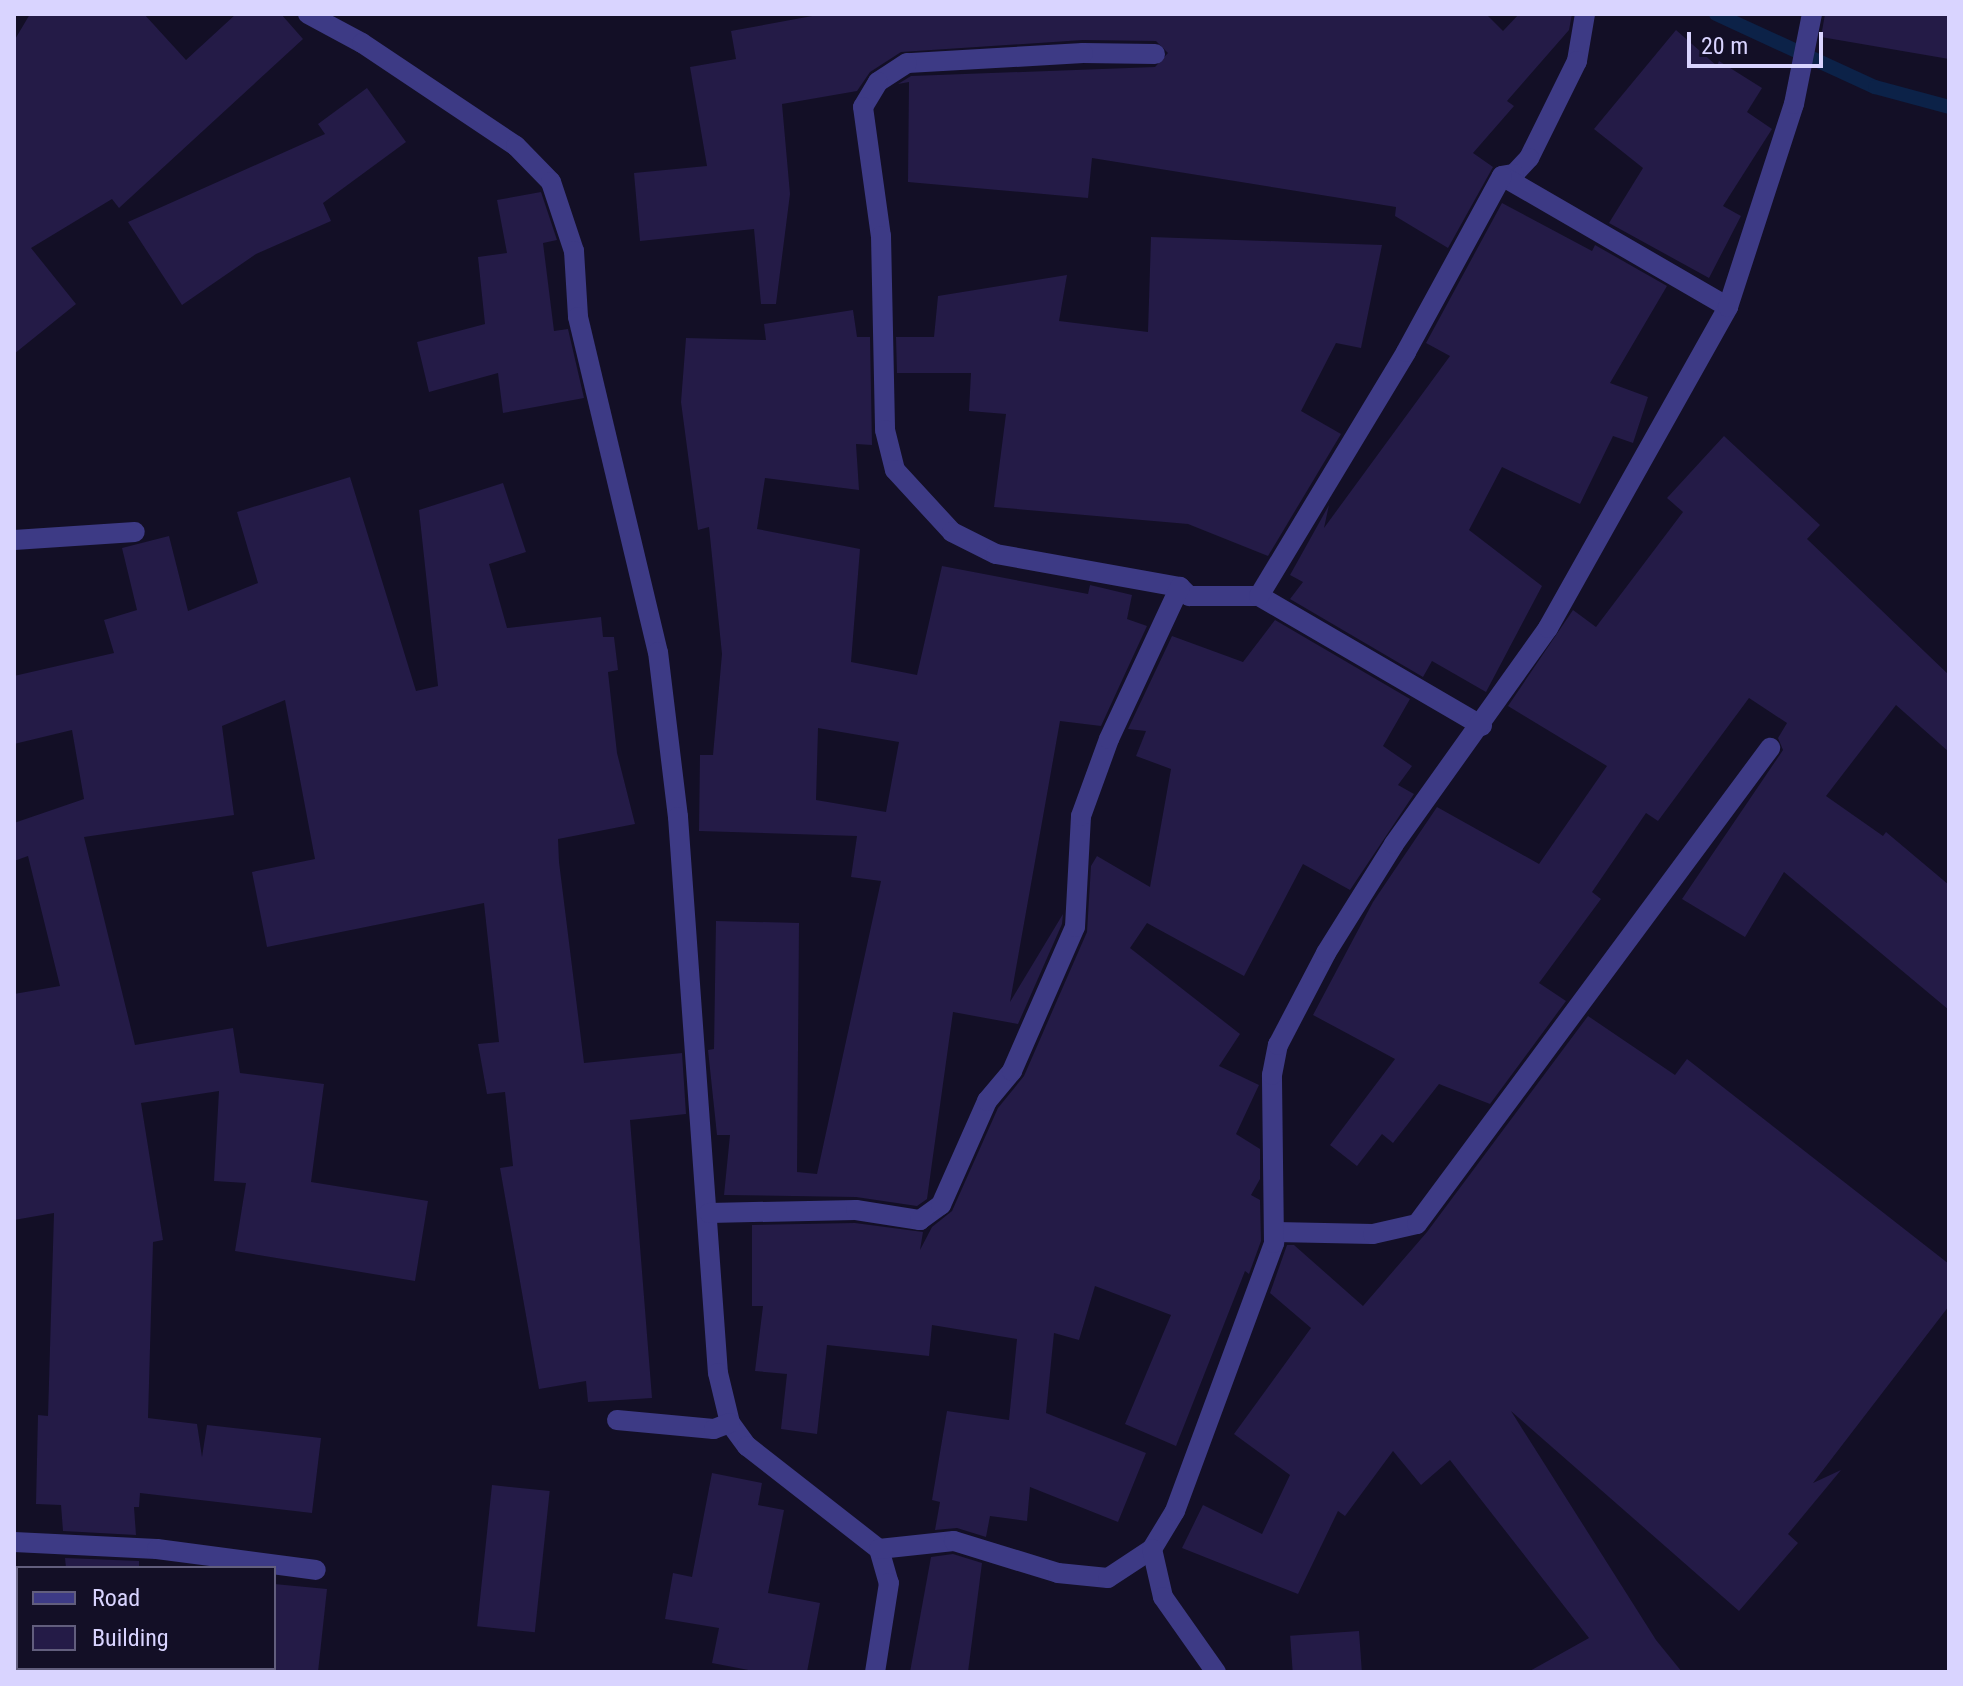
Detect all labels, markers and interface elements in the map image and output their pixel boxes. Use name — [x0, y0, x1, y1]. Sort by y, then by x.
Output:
scale bar — [1691, 16, 1827, 66]
text: 20 m — [1701, 32, 1748, 60]
legend — [16, 1566, 276, 1670]
text: Road — [92, 1584, 140, 1612]
text: Building — [92, 1624, 169, 1652]

